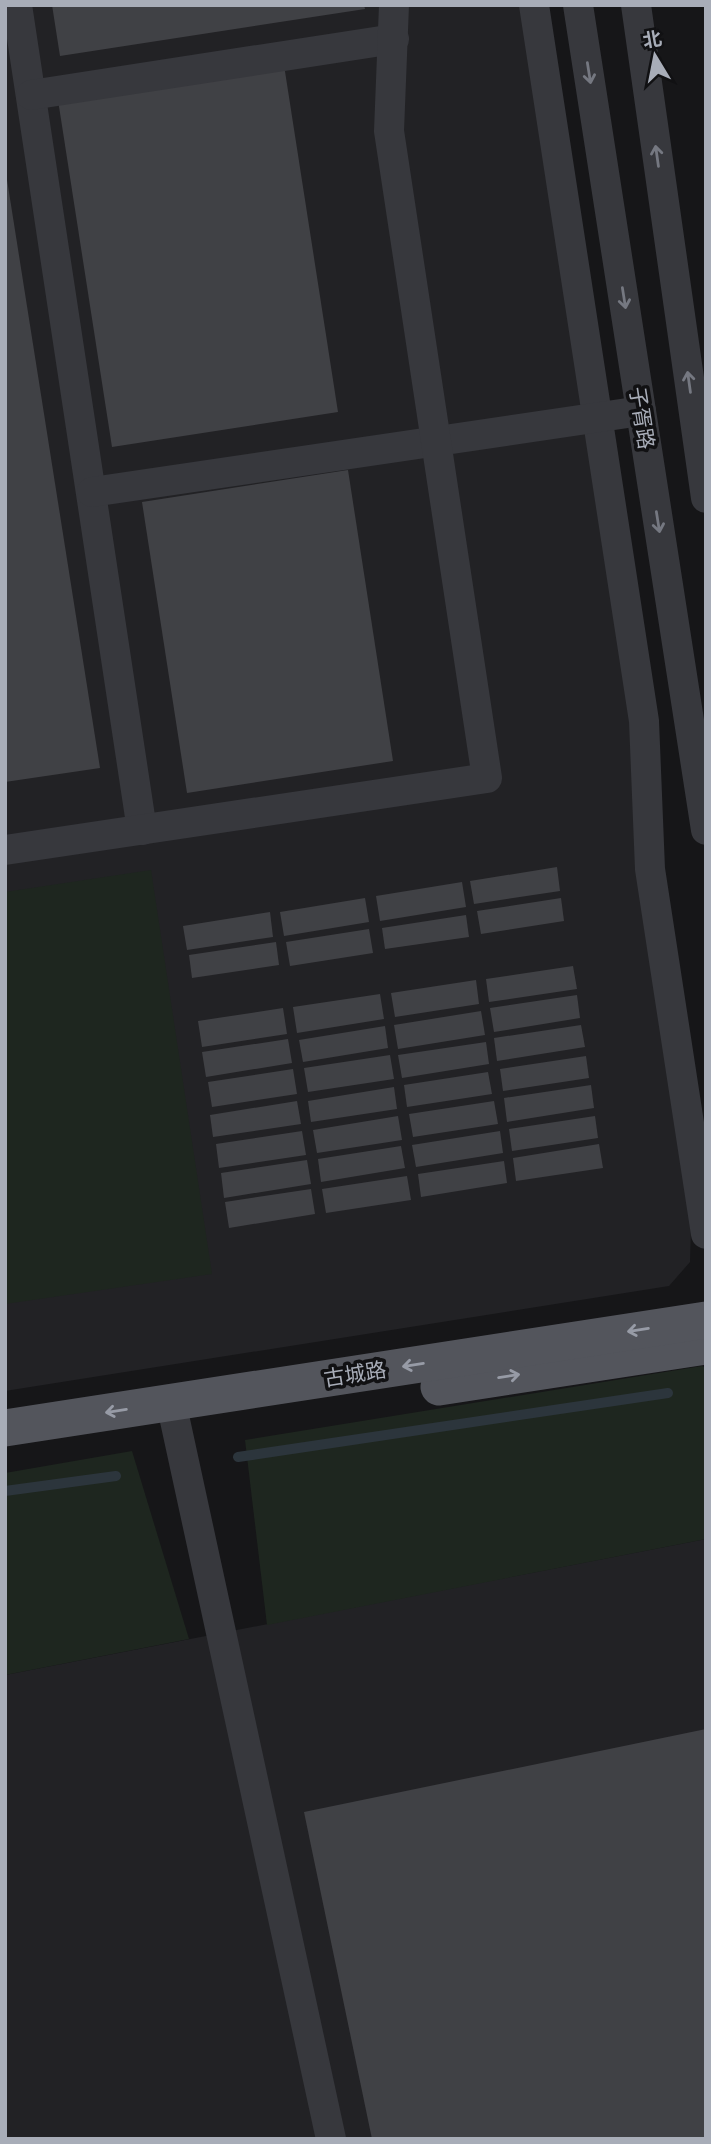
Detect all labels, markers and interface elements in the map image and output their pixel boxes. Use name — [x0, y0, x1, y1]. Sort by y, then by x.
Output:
north arrow — [620, 21, 690, 91]
text: 北 — [641, 27, 663, 53]
one-way arrow — [583, 61, 596, 84]
one-way arrow — [650, 146, 663, 168]
one-way arrow — [617, 286, 630, 308]
one-way arrow — [682, 371, 695, 394]
street label: 子胥路 — [625, 385, 659, 451]
one-way arrow — [652, 510, 665, 533]
one-way arrow — [627, 1324, 650, 1337]
street label: 古城路 — [322, 1357, 388, 1391]
one-way arrow — [403, 1359, 425, 1372]
one-way arrow — [497, 1369, 520, 1382]
one-way arrow — [105, 1405, 128, 1418]

